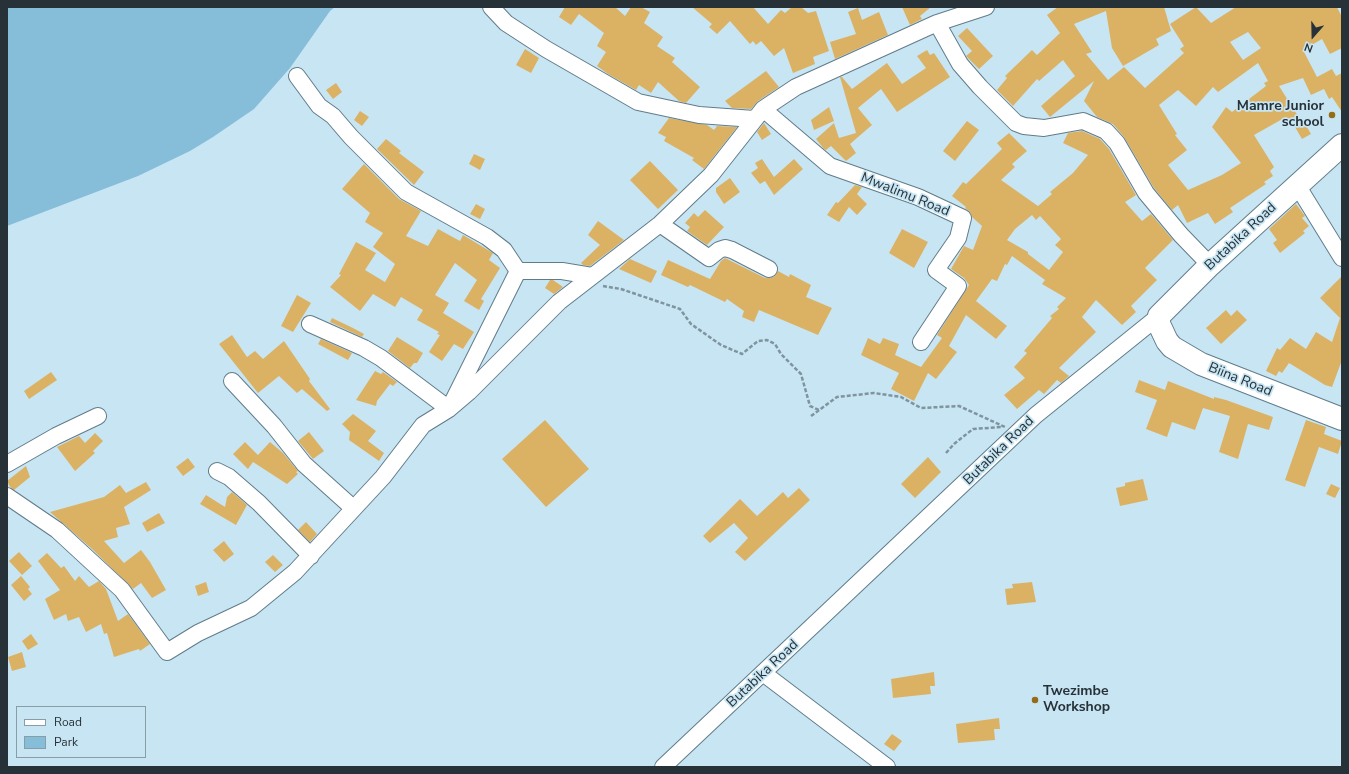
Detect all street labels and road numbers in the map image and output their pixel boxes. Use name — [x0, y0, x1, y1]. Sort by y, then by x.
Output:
street label: Mwalimu Road — [858, 170, 952, 220]
street label: Butabika Road — [1202, 200, 1280, 274]
street label: Biina Road — [1206, 360, 1274, 400]
street label: Butabika Road — [960, 413, 1038, 489]
street label: Butabika Road — [724, 637, 802, 711]

